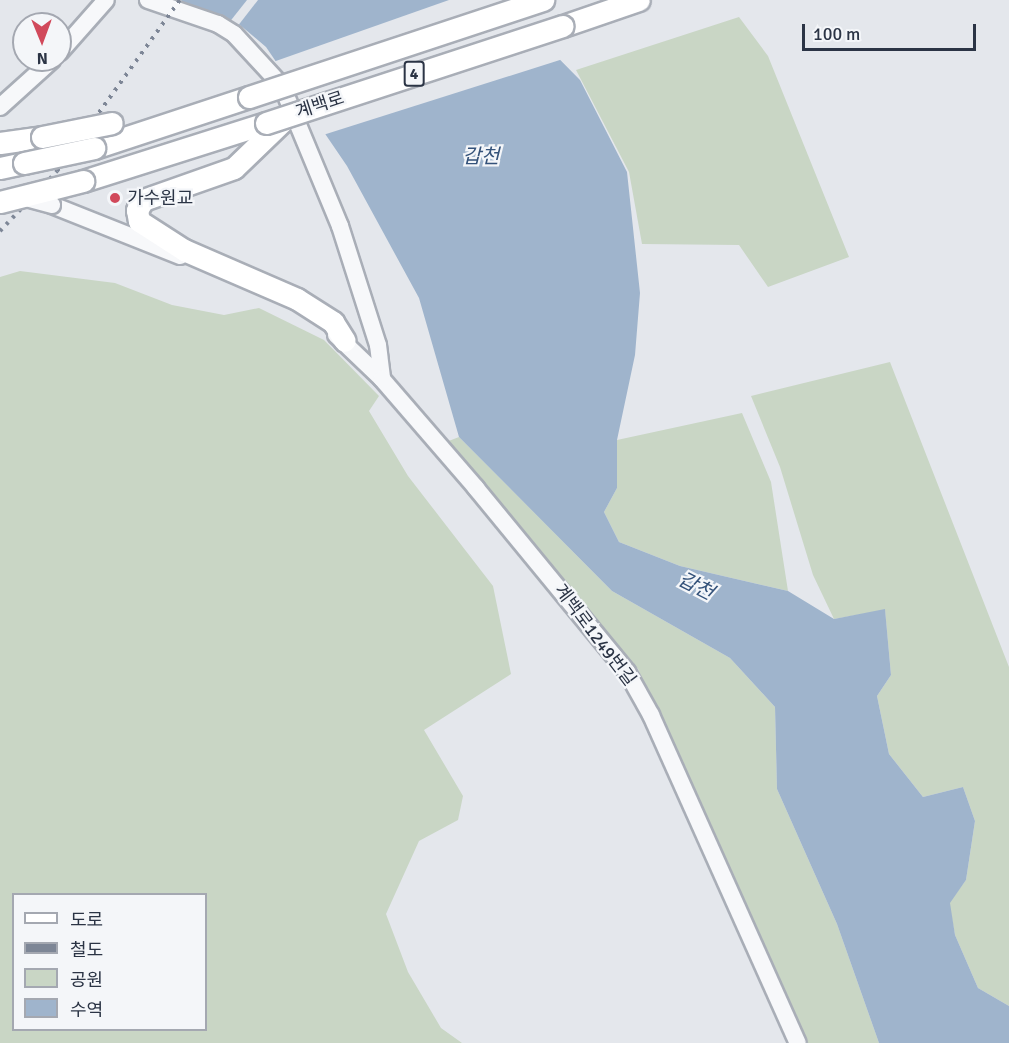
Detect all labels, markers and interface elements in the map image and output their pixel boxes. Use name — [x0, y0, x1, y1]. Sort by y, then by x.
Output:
north arrow — [12, 12, 72, 72]
scale bar — [805, 12, 979, 50]
text: 100 m — [813, 23, 860, 45]
text: N — [37, 48, 48, 68]
road number: 4 — [404, 61, 424, 87]
street label: 계백로 — [293, 87, 347, 123]
water label: 갑천 — [463, 144, 499, 168]
place label: 가수원교 — [127, 187, 193, 209]
marker: 가수원교 — [108, 191, 122, 205]
water label: 갑천 — [674, 567, 718, 605]
street label: 계백로1249번길 — [550, 580, 640, 690]
legend — [12, 893, 207, 1031]
text: 도로 — [70, 909, 103, 931]
text: 철도 — [70, 939, 103, 961]
text: 공원 — [70, 969, 103, 991]
text: 수역 — [70, 999, 103, 1021]

